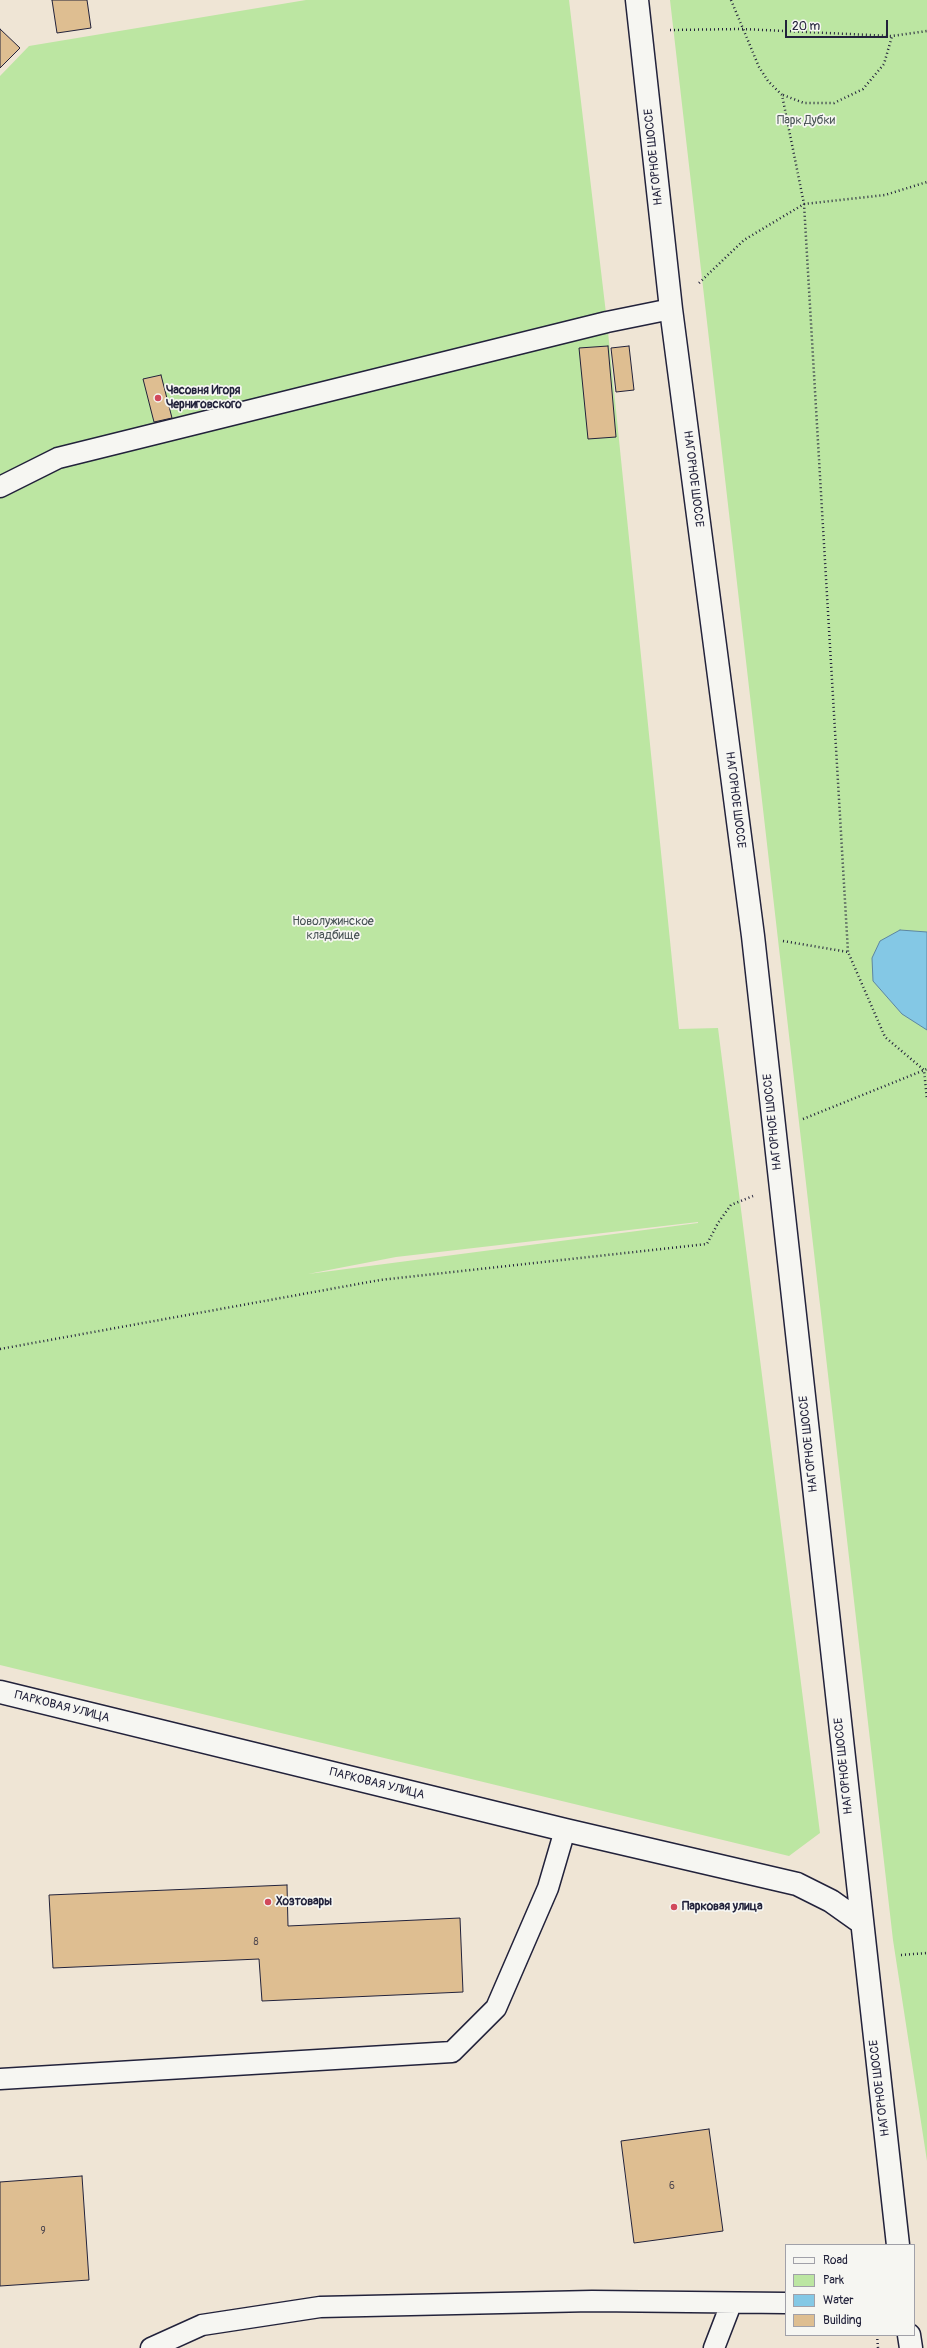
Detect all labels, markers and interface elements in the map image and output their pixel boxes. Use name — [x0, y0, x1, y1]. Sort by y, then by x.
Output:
scale bar — [787, 12, 890, 38]
text: 20 m — [792, 19, 820, 34]
street label: НАГОРНОЕ ШОССЕ — [642, 108, 666, 206]
park label: Парк Дубки — [777, 114, 835, 128]
place label: Часовня Игоря Черниговского — [166, 384, 242, 412]
marker: Часовня Игоря Черниговского — [153, 393, 163, 403]
street label: НАГОРНОЕ ШОССЕ — [680, 430, 706, 528]
street label: НАГОРНОЕ ШОССЕ — [722, 751, 748, 849]
park label: Новолужинское кладбище — [292, 915, 374, 943]
street label: НАГОРНОЕ ШОССЕ — [761, 1073, 785, 1171]
street label: НАГОРНОЕ ШОССЕ — [797, 1395, 821, 1493]
street label: ПАРКОВАЯ УЛИЦА — [13, 1688, 111, 1726]
street label: НАГОРНОЕ ШОССЕ — [832, 1717, 856, 1815]
street label: ПАРКОВАЯ УЛИЦА — [328, 1765, 426, 1803]
place label: Хозтовары — [276, 1895, 332, 1909]
marker: Хозтовары — [263, 1897, 273, 1907]
place label: Парковая улица — [682, 1900, 763, 1914]
marker: Парковая улица — [669, 1902, 679, 1912]
house number: 8 — [253, 1936, 259, 1948]
street label: НАГОРНОЕ ШОССЕ — [867, 2039, 893, 2137]
house number: 6 — [669, 2180, 675, 2192]
house number: 9 — [40, 2225, 46, 2237]
legend — [785, 2244, 915, 2336]
text: Road — [823, 2253, 848, 2268]
text: Park — [823, 2273, 844, 2288]
text: Water — [823, 2293, 854, 2308]
text: Building — [823, 2313, 862, 2328]

